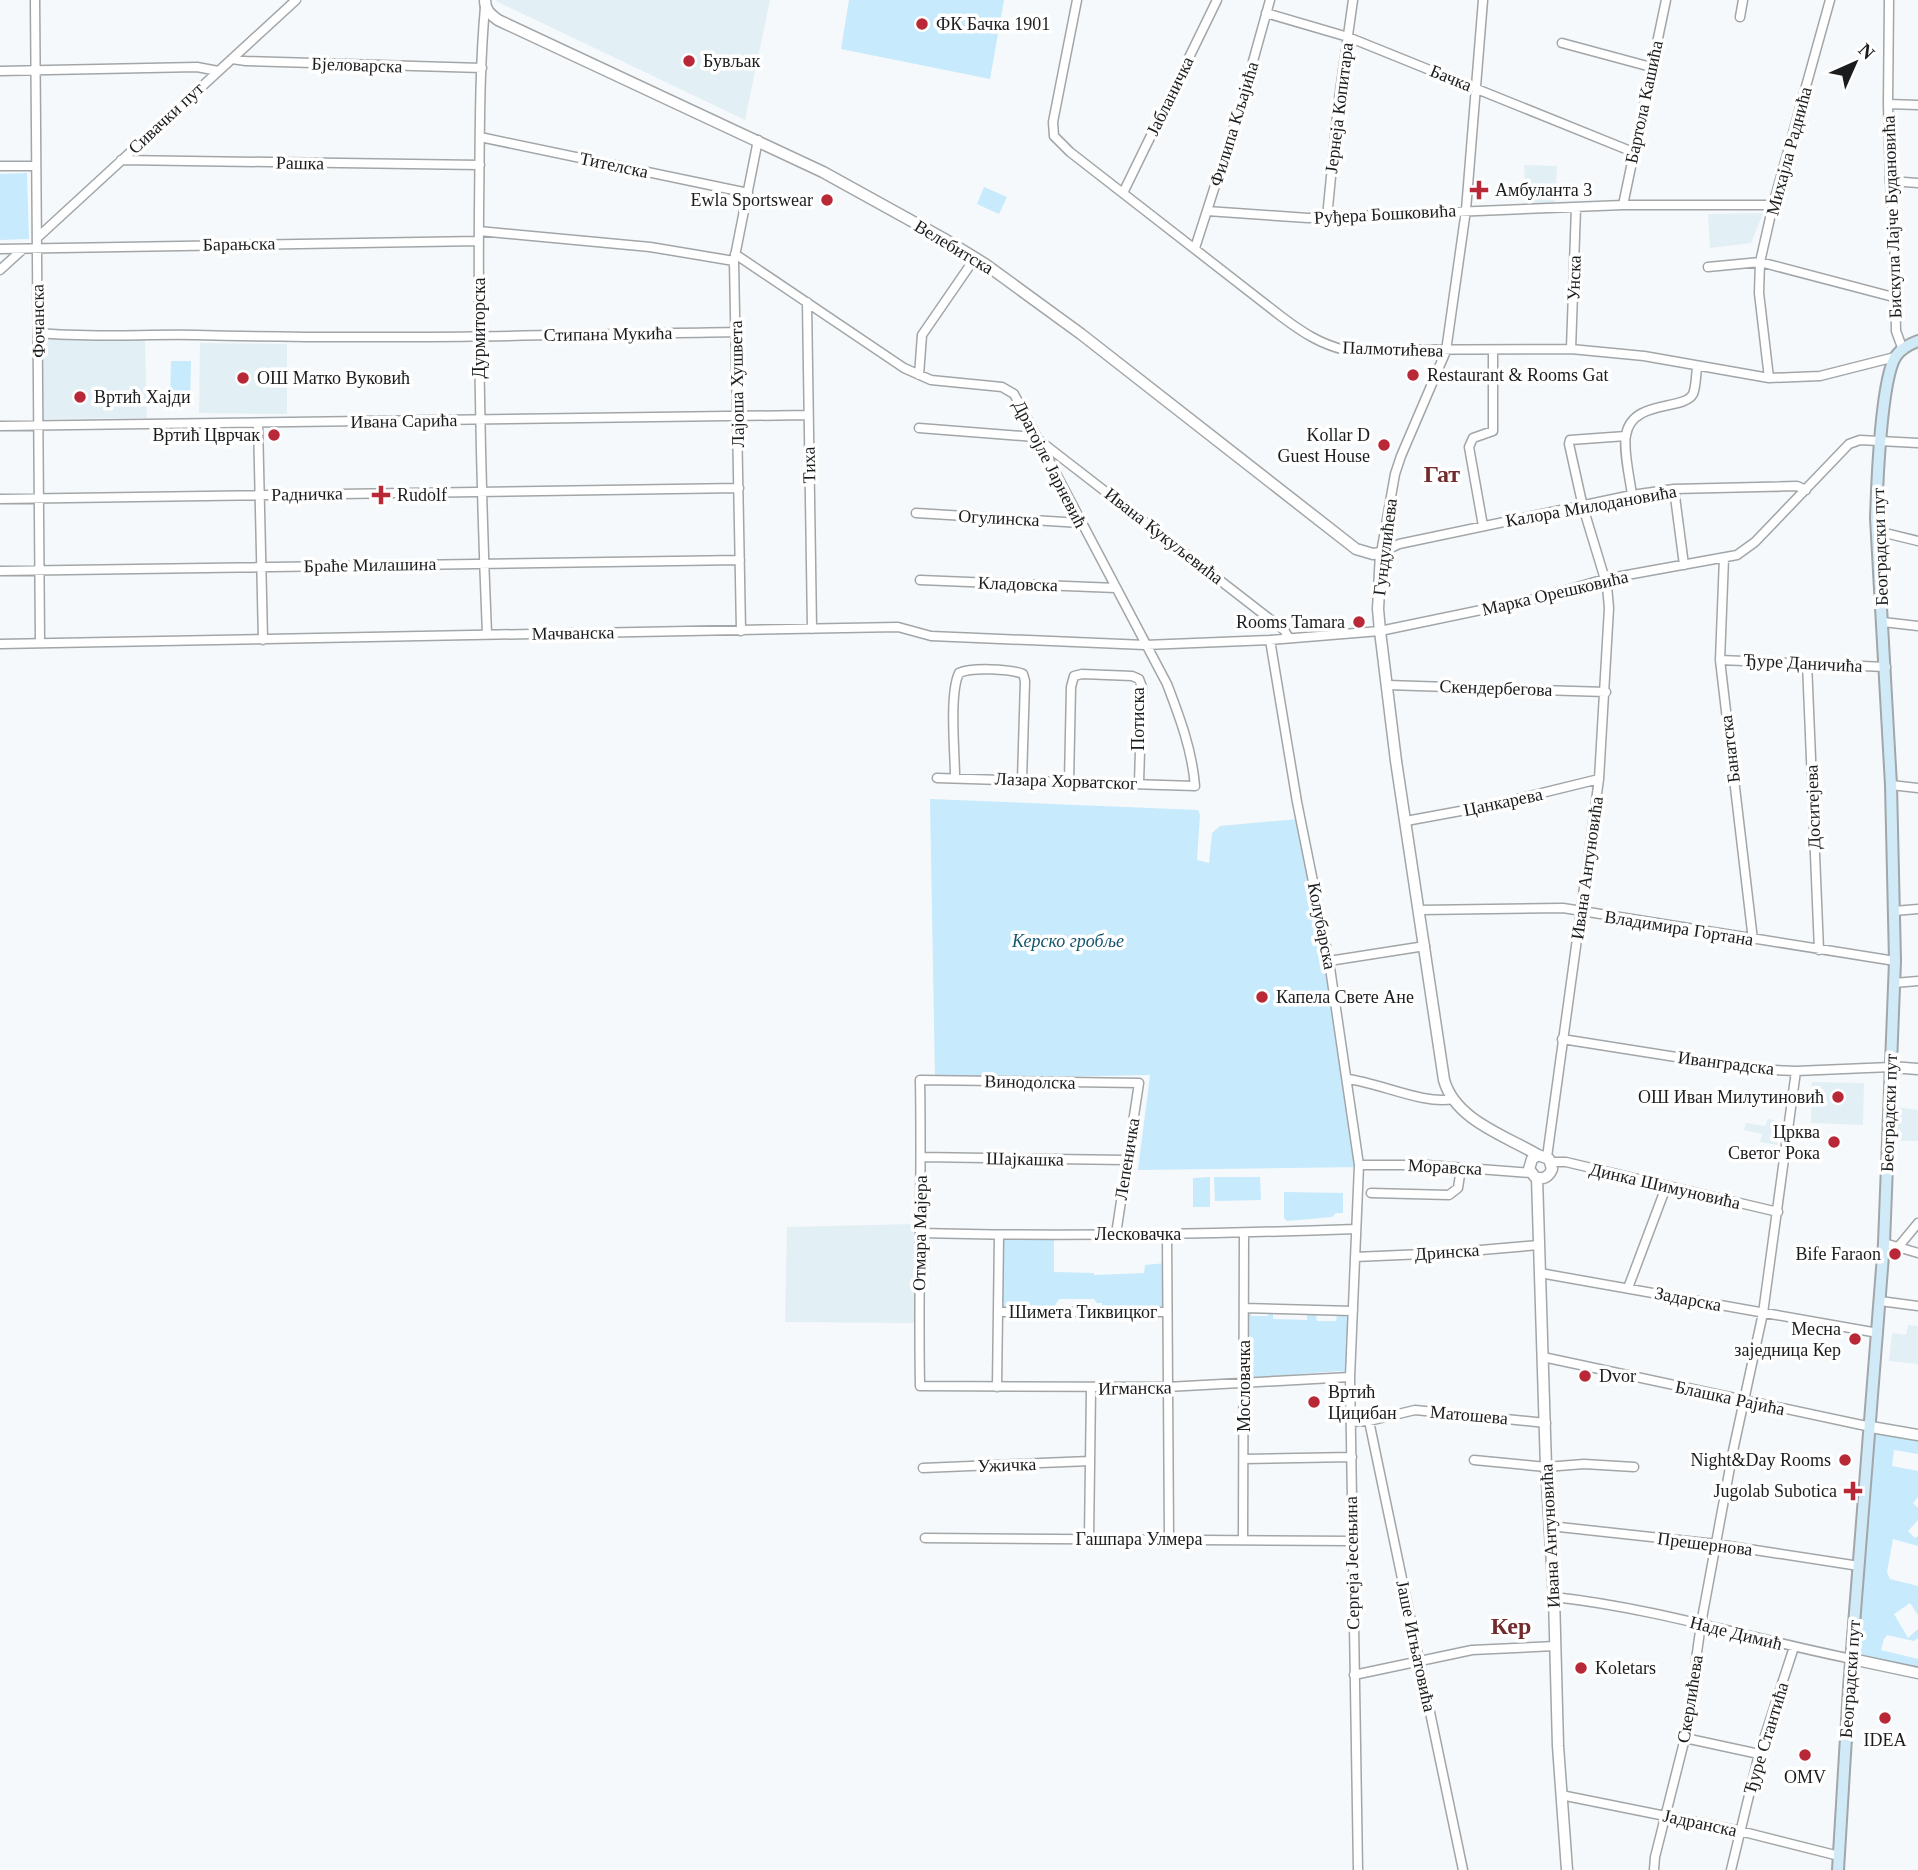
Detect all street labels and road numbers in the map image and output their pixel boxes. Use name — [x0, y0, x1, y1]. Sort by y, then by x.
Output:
street label: Бартола Кашића — [1621, 39, 1667, 165]
street label: Јернеја Копитара — [1321, 41, 1357, 175]
street label: Бјеловарска — [311, 53, 403, 77]
street label: Јабланичка — [1142, 53, 1198, 139]
street label: Филипа Кљајића — [1206, 59, 1262, 189]
street label: Бачка — [1427, 61, 1475, 95]
street label: Сивачки пут — [124, 78, 208, 158]
street label: Михајла Раднића — [1762, 85, 1816, 217]
street label: Бискупа Лајче Будановића — [1878, 115, 1906, 319]
street label: Тителска — [578, 148, 650, 182]
street label: Рашка — [276, 153, 324, 173]
street label: Руђера Бошковића — [1313, 200, 1457, 228]
street label: Велебитска — [911, 216, 997, 278]
street label: Барањска — [202, 233, 276, 255]
street label: Унска — [1563, 255, 1585, 301]
street label: Дурмиторска — [469, 277, 489, 379]
street label: Фочанска — [27, 284, 49, 358]
street label: Лајоша Хушвета — [726, 320, 748, 448]
street label: Стипана Мукића — [543, 323, 673, 345]
street label: Палмотићева — [1342, 337, 1444, 361]
street label: Драгојле Јарневић — [1009, 397, 1091, 531]
street label: Ивана Сарића — [350, 410, 458, 432]
street label: Тиха — [799, 446, 819, 484]
street label: Калора Милодановића — [1504, 481, 1678, 531]
street label: Радничка — [271, 483, 343, 505]
street label: Ивана Кукуљевића — [1101, 484, 1227, 588]
street label: Београдски пут — [1868, 487, 1892, 606]
street label: Гундулићева — [1369, 497, 1401, 597]
street label: Огулинска — [958, 506, 1040, 530]
street label: Браће Милашина — [304, 554, 436, 576]
street label: Марка Орешковића — [1480, 566, 1630, 620]
street label: Кладовска — [978, 573, 1058, 595]
street label: Мачванска — [531, 622, 615, 644]
street label: Ђуре Даничића — [1743, 650, 1863, 676]
street label: Скендербегова — [1439, 676, 1553, 700]
street label: Потиска — [1128, 687, 1148, 751]
street label: Банатска — [1716, 714, 1744, 784]
street label: Доситејева — [1802, 764, 1824, 850]
street label: Лазара Хорватског — [994, 769, 1138, 793]
street label: Цанкарева — [1462, 784, 1544, 820]
street label: Ивана Антуновића — [1567, 795, 1607, 941]
street label: Колубарска — [1304, 881, 1340, 971]
street label: Владимира Гортана — [1603, 906, 1755, 950]
street label: Иванградска — [1677, 1047, 1775, 1079]
street label: Београдски пут — [1877, 1053, 1901, 1172]
street label: Винодолска — [984, 1071, 1076, 1093]
street label: Лепеничка — [1111, 1117, 1143, 1201]
street label: Шајкашка — [986, 1148, 1064, 1170]
street label: Моравска — [1407, 1155, 1483, 1179]
street label: Динка Шимуновића — [1588, 1159, 1742, 1213]
street label: Отмара Мајера — [909, 1175, 931, 1291]
street label: Лесковачка — [1095, 1224, 1181, 1244]
street label: Дринска — [1414, 1240, 1480, 1264]
street label: Задарска — [1653, 1283, 1723, 1315]
street label: Шимета Тиквицког — [1009, 1302, 1157, 1322]
street label: Мословачка — [1234, 1340, 1254, 1432]
street label: Игманска — [1098, 1377, 1172, 1399]
street label: Блашка Рајића — [1673, 1377, 1787, 1419]
street label: Матошева — [1429, 1402, 1509, 1428]
street label: Ужичка — [977, 1454, 1037, 1476]
street label: Ивана Антуновића — [1536, 1463, 1564, 1609]
street label: Сергеја Јесењина — [1341, 1496, 1363, 1630]
street label: Прешернова — [1656, 1528, 1754, 1560]
street label: Гашпара Улмера — [1076, 1529, 1203, 1549]
street label: Јаше Игњатовића — [1392, 1578, 1440, 1714]
street label: Наде Димић — [1688, 1612, 1784, 1654]
street label: Београдски пут — [1836, 1619, 1864, 1739]
street label: Скерлићева — [1673, 1654, 1707, 1744]
street label: Ђуре Стантића — [1739, 1680, 1793, 1796]
street label: Јадранска — [1661, 1805, 1739, 1841]

